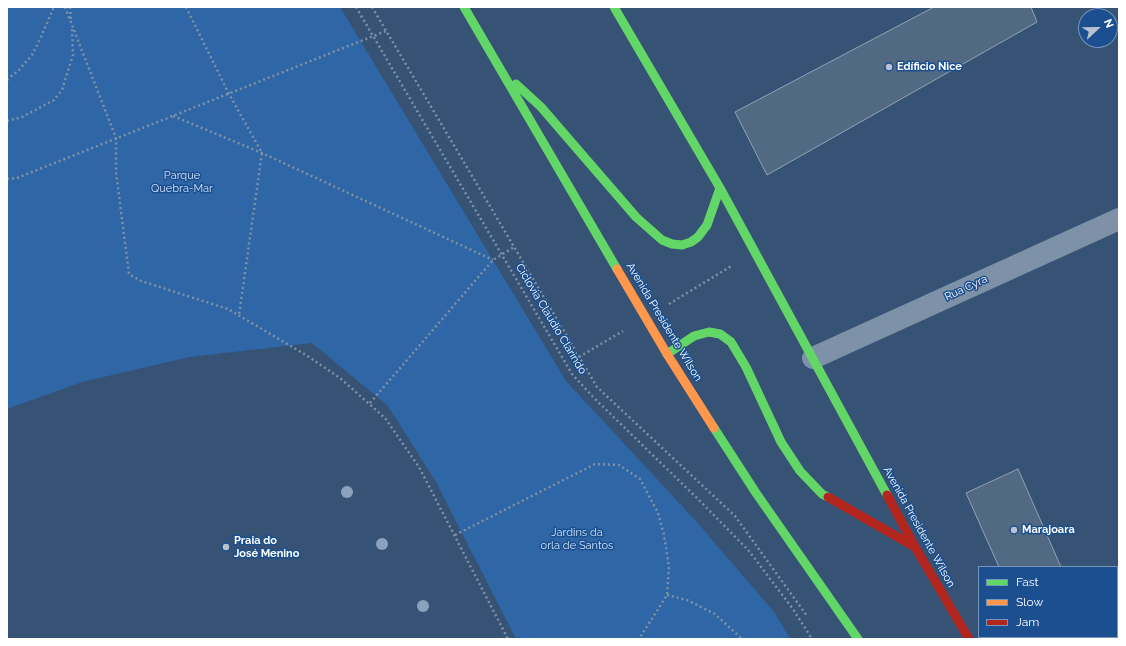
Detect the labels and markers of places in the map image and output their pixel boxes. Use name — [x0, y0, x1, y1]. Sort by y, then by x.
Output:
place label: Edíficio Nice — [897, 60, 962, 74]
marker: Edíficio Nice — [884, 62, 894, 72]
place label: Marajoara — [1022, 523, 1075, 537]
marker: Marajoara — [1009, 525, 1019, 535]
place label: Praia do José Menino — [234, 534, 299, 560]
marker: Praia do José Menino — [221, 542, 231, 552]

